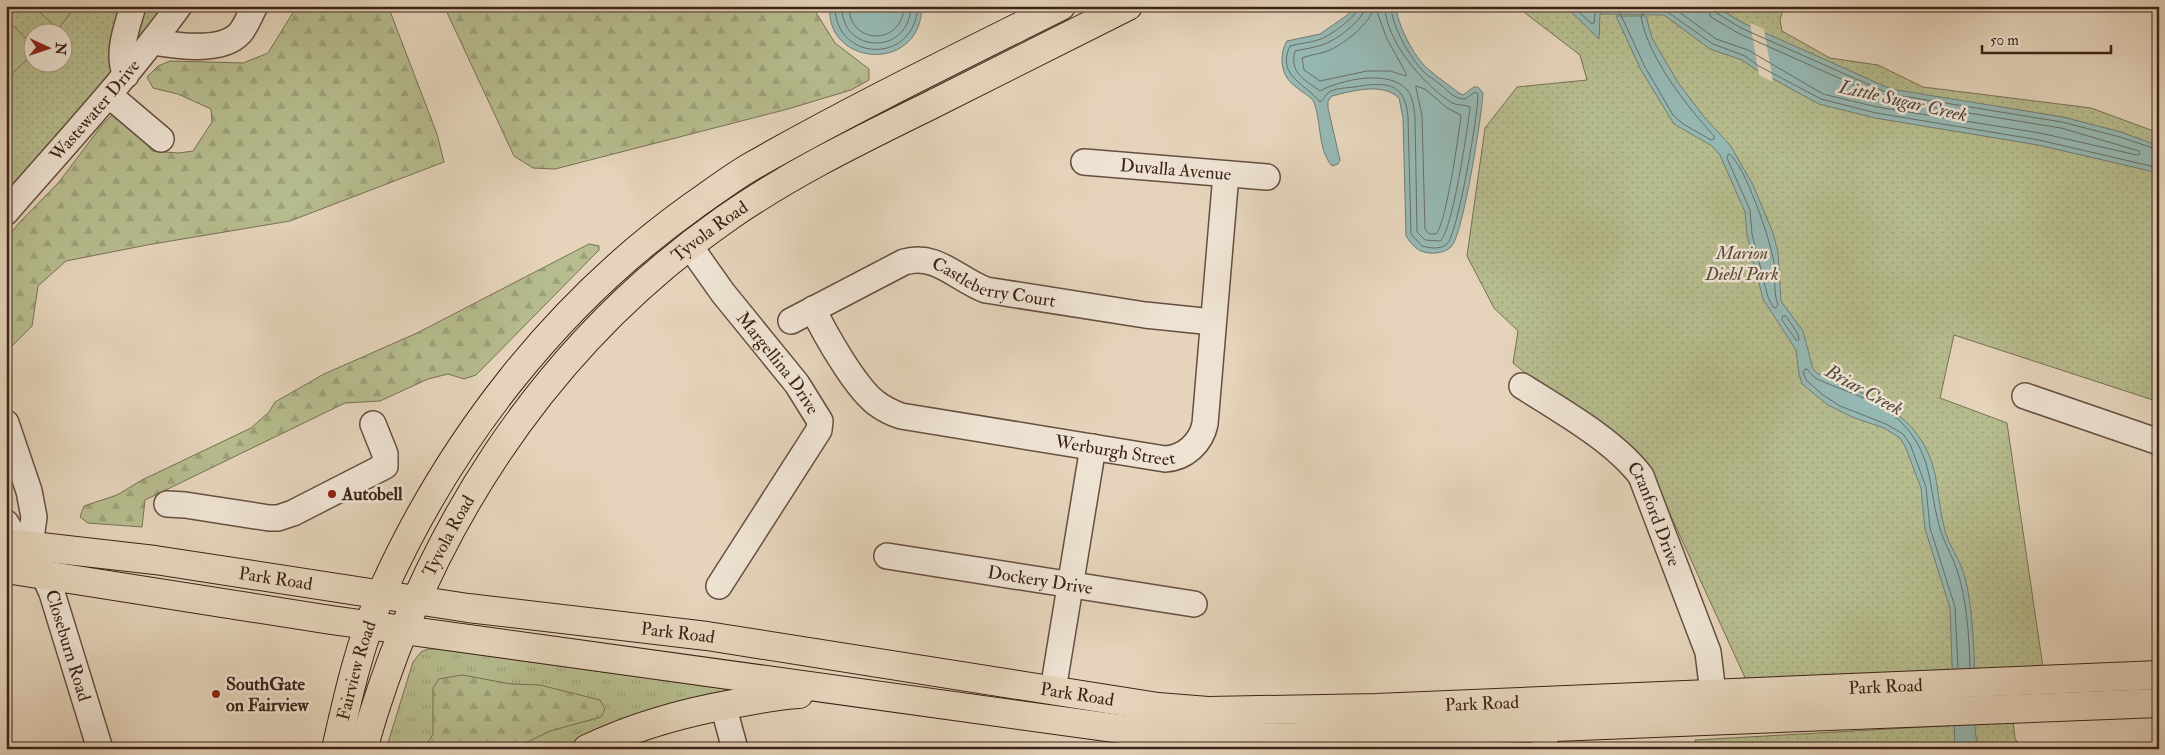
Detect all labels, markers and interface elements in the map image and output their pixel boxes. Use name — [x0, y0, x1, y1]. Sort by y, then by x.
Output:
north arrow — [22, 22, 72, 72]
scale bar — [1982, 22, 2111, 54]
text: 50 m — [1990, 31, 2019, 50]
text: N — [52, 41, 69, 56]
street label: Wastewater Drive — [44, 54, 145, 167]
water label: Little Sugar Creek — [1836, 74, 1970, 127]
street label: Duvalla Avenue — [1119, 153, 1233, 186]
street label: Tyvola Road — [667, 196, 752, 267]
park label: Marion Diehl Park — [1704, 242, 1779, 286]
street label: Castleberry Court — [929, 252, 1057, 312]
street label: Margellina Drive — [731, 307, 825, 419]
water label: Briar Creek — [1820, 358, 1907, 421]
street label: Werburgh Street — [1052, 430, 1178, 471]
street label: Cranford Drive — [1622, 457, 1686, 570]
place label: Autobell — [341, 483, 403, 506]
marker: Autobell — [326, 488, 338, 500]
street label: Tyvola Road — [417, 491, 480, 580]
street label: Dockery Drive — [986, 560, 1095, 600]
street label: Park Road — [237, 562, 314, 596]
street label: Closeburn Road — [40, 587, 96, 704]
street label: Fairview Road — [331, 617, 381, 723]
street label: Park Road — [640, 617, 717, 649]
place label: SouthGate on Fairview — [226, 673, 310, 717]
street label: Park Road — [1848, 673, 1923, 700]
street label: Park Road — [1039, 677, 1116, 711]
marker: SouthGate on Fairview — [210, 688, 222, 700]
street label: Park Road — [1444, 690, 1520, 717]

